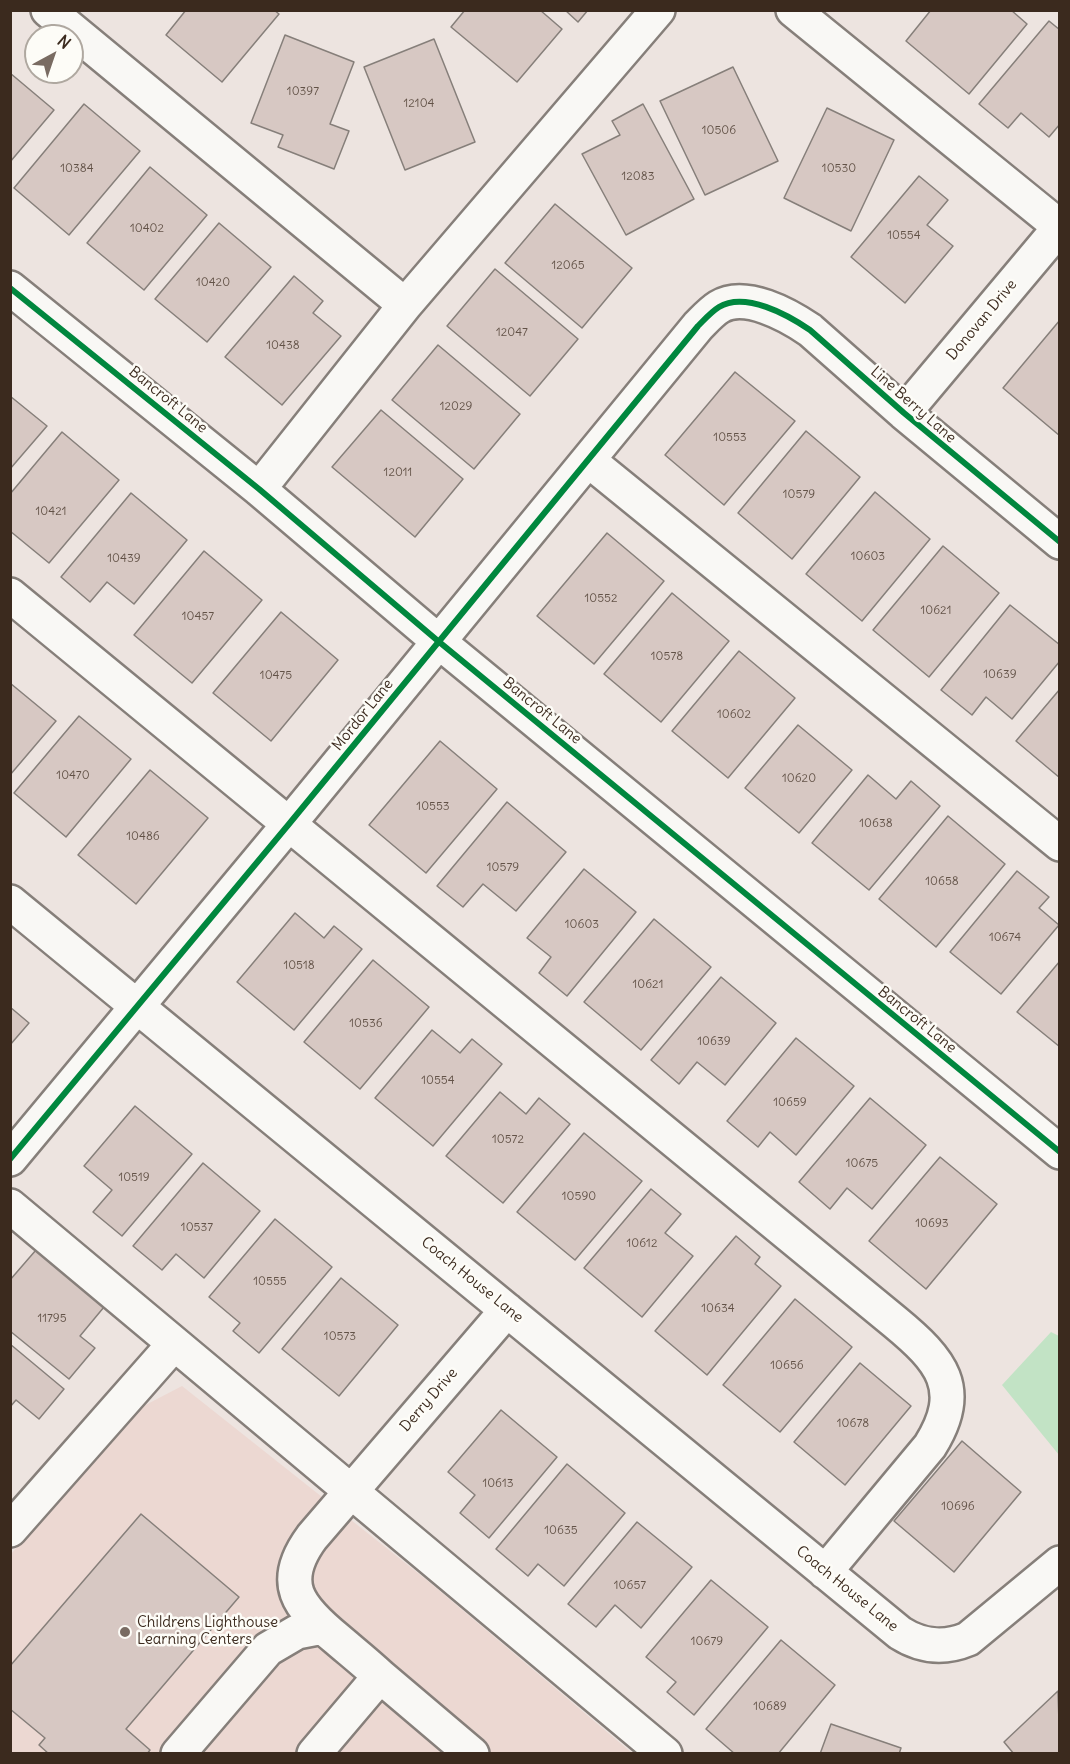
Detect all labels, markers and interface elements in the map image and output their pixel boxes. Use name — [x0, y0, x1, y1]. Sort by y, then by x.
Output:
north arrow — [24, 24, 84, 84]
text: N — [54, 31, 75, 53]
house number: 10397 — [287, 85, 319, 99]
house number: 12104 — [404, 97, 434, 111]
house number: 10506 — [702, 124, 736, 138]
house number: 10384 — [60, 162, 94, 176]
house number: 10530 — [822, 162, 856, 176]
house number: 12083 — [622, 170, 654, 184]
house number: 10402 — [130, 222, 164, 236]
house number: 10554 — [887, 229, 921, 243]
house number: 12065 — [551, 259, 585, 273]
house number: 10420 — [196, 276, 230, 290]
street label: Donovan Drive — [943, 276, 1021, 364]
house number: 12047 — [496, 326, 528, 340]
house number: 10438 — [266, 339, 300, 353]
street label: Bancroft Lane — [125, 363, 211, 437]
street label: Line Berry Lane — [867, 363, 959, 447]
house number: 12029 — [440, 400, 472, 414]
house number: 10553 — [713, 431, 747, 445]
house number: 12011 — [384, 466, 412, 480]
house number: 10579 — [783, 488, 815, 502]
house number: 10421 — [36, 505, 66, 519]
house number: 10603 — [851, 550, 885, 564]
house number: 10439 — [107, 552, 141, 566]
house number: 10552 — [584, 592, 618, 606]
house number: 10621 — [921, 604, 951, 618]
house number: 10457 — [182, 610, 214, 624]
house number: 10578 — [651, 650, 683, 664]
house number: 10639 — [983, 668, 1017, 682]
house number: 10475 — [260, 669, 292, 683]
street label: Bancroft Lane — [499, 674, 585, 748]
street label: Mordor Lane — [329, 676, 397, 754]
house number: 10602 — [717, 708, 751, 722]
house number: 10470 — [56, 769, 90, 783]
house number: 10620 — [782, 772, 816, 786]
house number: 10553 — [416, 800, 450, 814]
house number: 10638 — [859, 817, 893, 831]
house number: 10486 — [126, 830, 160, 844]
house number: 10579 — [487, 861, 519, 875]
house number: 10658 — [925, 875, 959, 889]
house number: 10603 — [565, 918, 599, 932]
house number: 10674 — [989, 931, 1021, 945]
house number: 10518 — [283, 959, 315, 973]
house number: 10621 — [633, 978, 663, 992]
street label: Bancroft Lane — [874, 983, 960, 1057]
house number: 10536 — [349, 1017, 383, 1031]
house number: 10639 — [697, 1035, 731, 1049]
house number: 10554 — [421, 1074, 455, 1088]
house number: 10659 — [773, 1096, 807, 1110]
house number: 10572 — [492, 1133, 524, 1147]
house number: 10675 — [846, 1157, 878, 1171]
house number: 10519 — [118, 1171, 150, 1185]
house number: 10590 — [562, 1190, 596, 1204]
house number: 10693 — [915, 1217, 949, 1231]
house number: 10537 — [181, 1221, 213, 1235]
street label: Coach House Lane — [417, 1233, 527, 1327]
house number: 10612 — [627, 1237, 657, 1251]
house number: 10555 — [253, 1275, 287, 1289]
house number: 10634 — [701, 1302, 735, 1316]
house number: 11795 — [37, 1312, 67, 1326]
house number: 10573 — [324, 1330, 356, 1344]
house number: 10656 — [770, 1359, 804, 1373]
street label: Derry Drive — [396, 1364, 462, 1436]
house number: 10678 — [837, 1417, 869, 1431]
house number: 10613 — [482, 1477, 514, 1491]
house number: 10696 — [941, 1500, 975, 1514]
house number: 10635 — [544, 1524, 578, 1538]
street label: Coach House Lane — [792, 1542, 902, 1636]
house number: 10657 — [614, 1579, 646, 1593]
place label: Childrens Lighthouse Learning Centers — [137, 1614, 278, 1649]
marker: Childrens Lighthouse Learning Centers — [118, 1625, 132, 1639]
house number: 10679 — [691, 1635, 723, 1649]
house number: 10689 — [753, 1700, 787, 1714]

